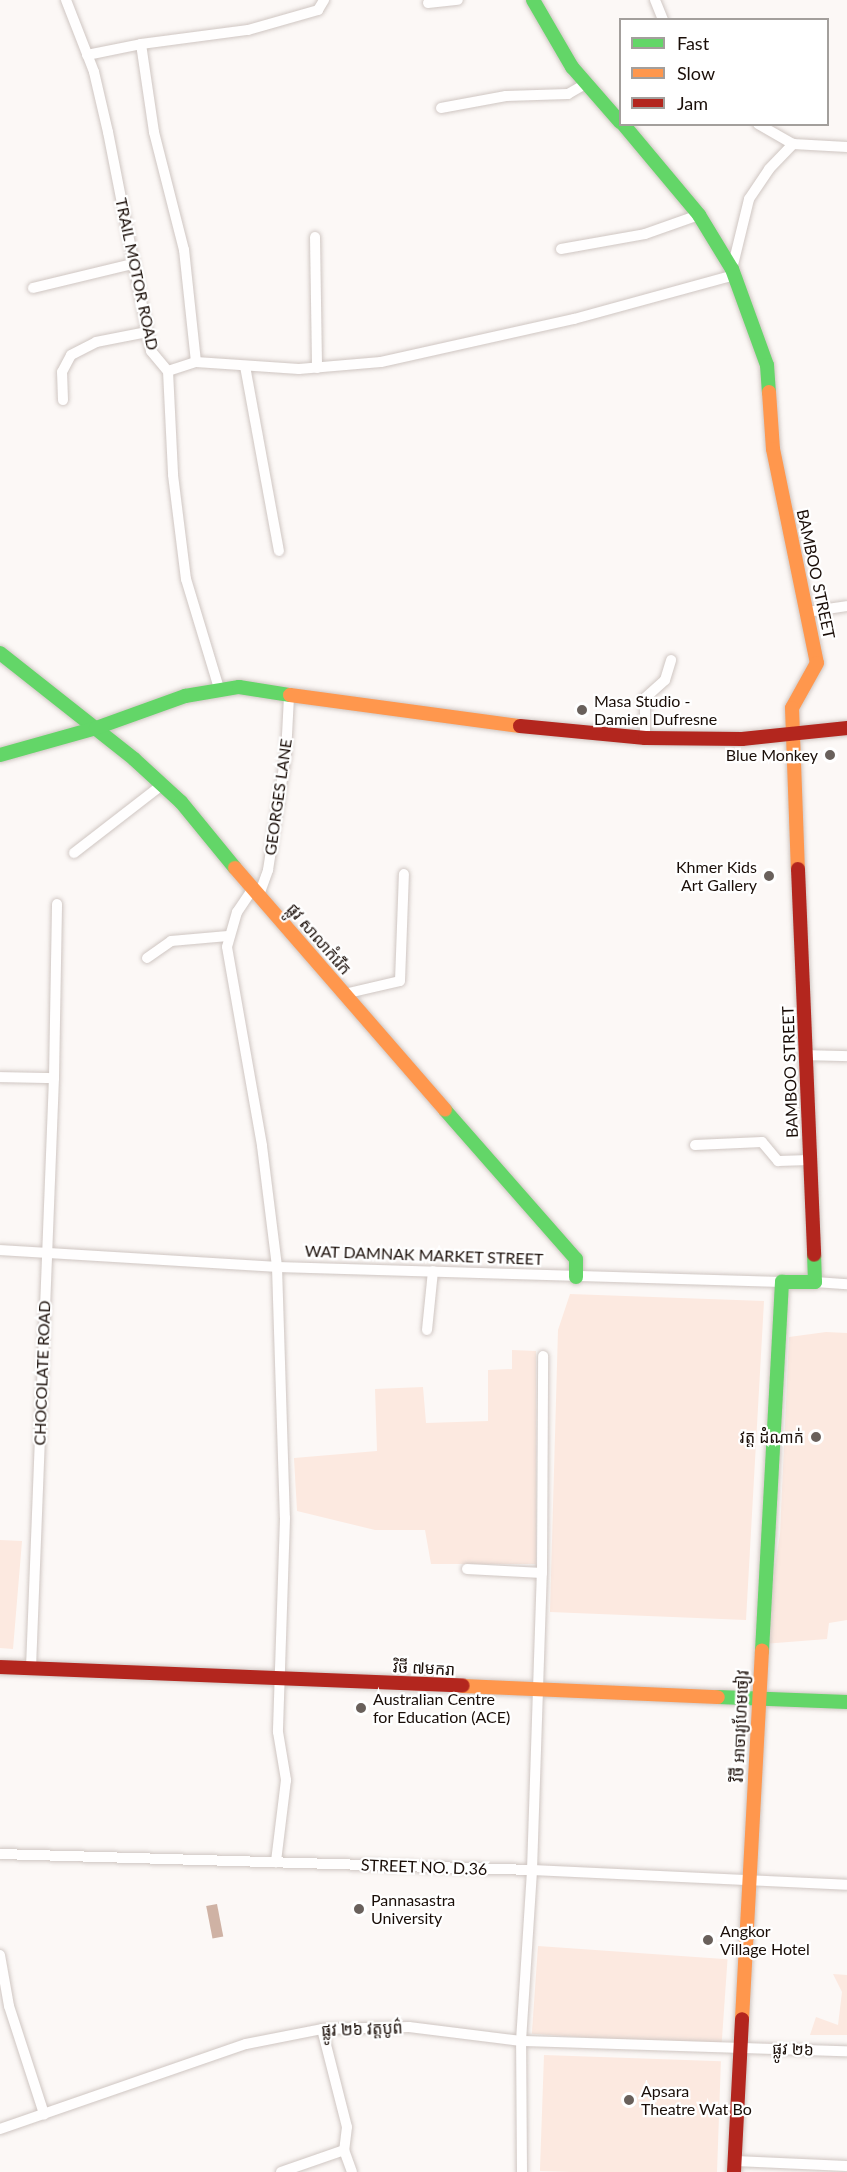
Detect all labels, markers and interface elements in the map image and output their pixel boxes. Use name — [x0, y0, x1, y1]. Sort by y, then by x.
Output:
legend — [619, 18, 829, 126]
text: Fast — [677, 32, 709, 54]
text: Slow — [677, 62, 715, 84]
text: Jam — [677, 92, 708, 114]
street label: TRAIL MOTOR ROAD — [111, 196, 163, 352]
street label: BAMBOO STREET — [793, 507, 839, 641]
place label: Masa Studio - Damien Dufresne — [594, 691, 717, 729]
marker: Masa Studio - Damien Dufresne — [575, 703, 589, 717]
street label: GEORGES LANE — [260, 737, 296, 857]
place label: Blue Monkey — [726, 745, 818, 765]
marker: Blue Monkey — [823, 748, 837, 762]
place label: Khmer Kids Art Gallery — [676, 857, 757, 895]
marker: Khmer Kids Art Gallery — [762, 869, 776, 883]
street label: ផ្លូវ សាលាកំរើក — [283, 900, 355, 978]
street label: BAMBOO STREET — [778, 1006, 802, 1138]
street label: WAT DAMNAK MARKET STREET — [304, 1241, 544, 1269]
street label: CHOCOLATE ROAD — [30, 1300, 54, 1446]
place label: វត្ត ដំំណាក់ — [740, 1427, 804, 1447]
marker: វត្ត ដំំណាក់ — [809, 1430, 823, 1444]
street label: វិថី ៧មករា — [392, 1657, 456, 1679]
street label: វិថី អាចារ្យហែមចៀវ — [727, 1669, 753, 1783]
place label: Australian Centre for Education (ACE) — [373, 1689, 511, 1727]
marker: Australian Centre for Education (ACE) — [354, 1701, 368, 1715]
street label: STREET NO. D.36 — [360, 1855, 488, 1879]
place label: Pannasastra University — [371, 1890, 455, 1928]
marker: Pannasastra University — [352, 1902, 366, 1916]
place label: Angkor Village Hotel — [720, 1921, 810, 1959]
marker: Angkor Village Hotel — [701, 1933, 715, 1947]
street label: ផ្លូវ ២៦ វត្តបូព៌ — [321, 2018, 403, 2040]
street label: ផ្លូវ ២៦ — [772, 2039, 814, 2059]
place label: Apsara Theatre Wat Bo — [641, 2081, 752, 2119]
marker: Apsara Theatre Wat Bo — [622, 2093, 636, 2107]

